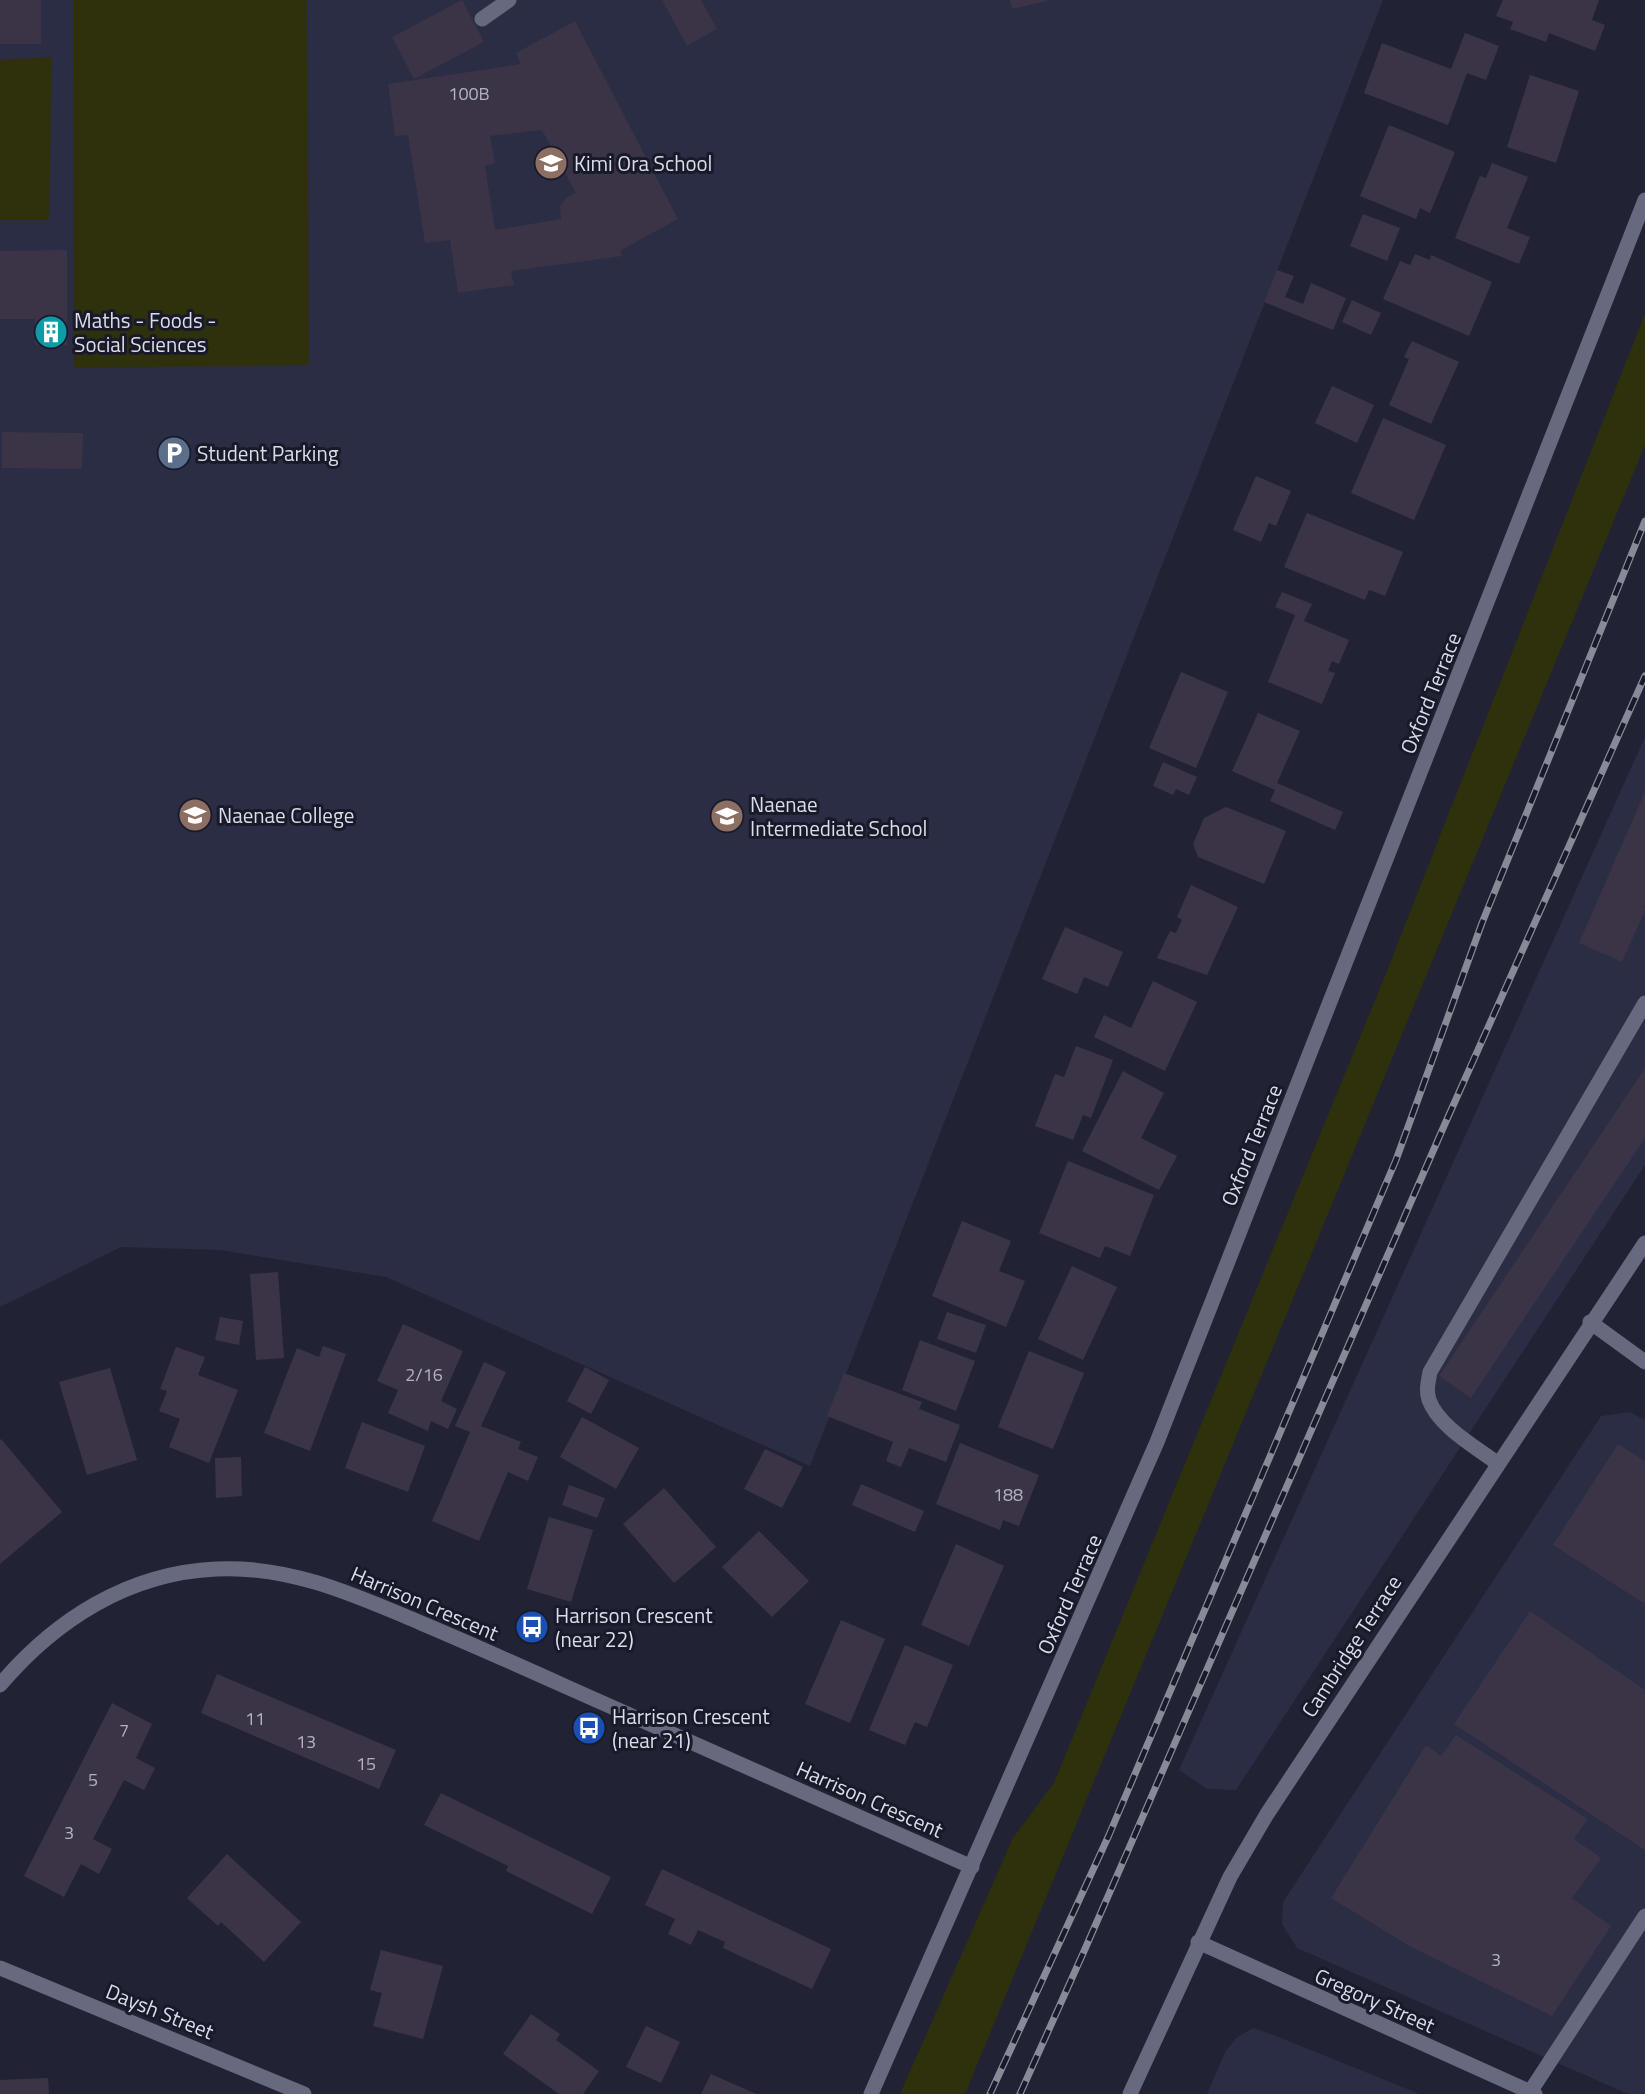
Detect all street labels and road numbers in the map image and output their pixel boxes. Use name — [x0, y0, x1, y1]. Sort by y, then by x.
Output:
street label: Oxford Terrace — [1391, 627, 1469, 759]
street label: Oxford Terrace — [1212, 1079, 1290, 1211]
street label: Oxford Terrace — [1028, 1529, 1110, 1659]
street label: Harrison Crescent — [346, 1557, 504, 1649]
street label: Cambridge Terrace — [1293, 1569, 1409, 1723]
street label: Harrison Crescent — [792, 1752, 949, 1846]
street label: Gregory Street — [1310, 1959, 1441, 2041]
street label: Daysh Street — [101, 1975, 219, 2047]

